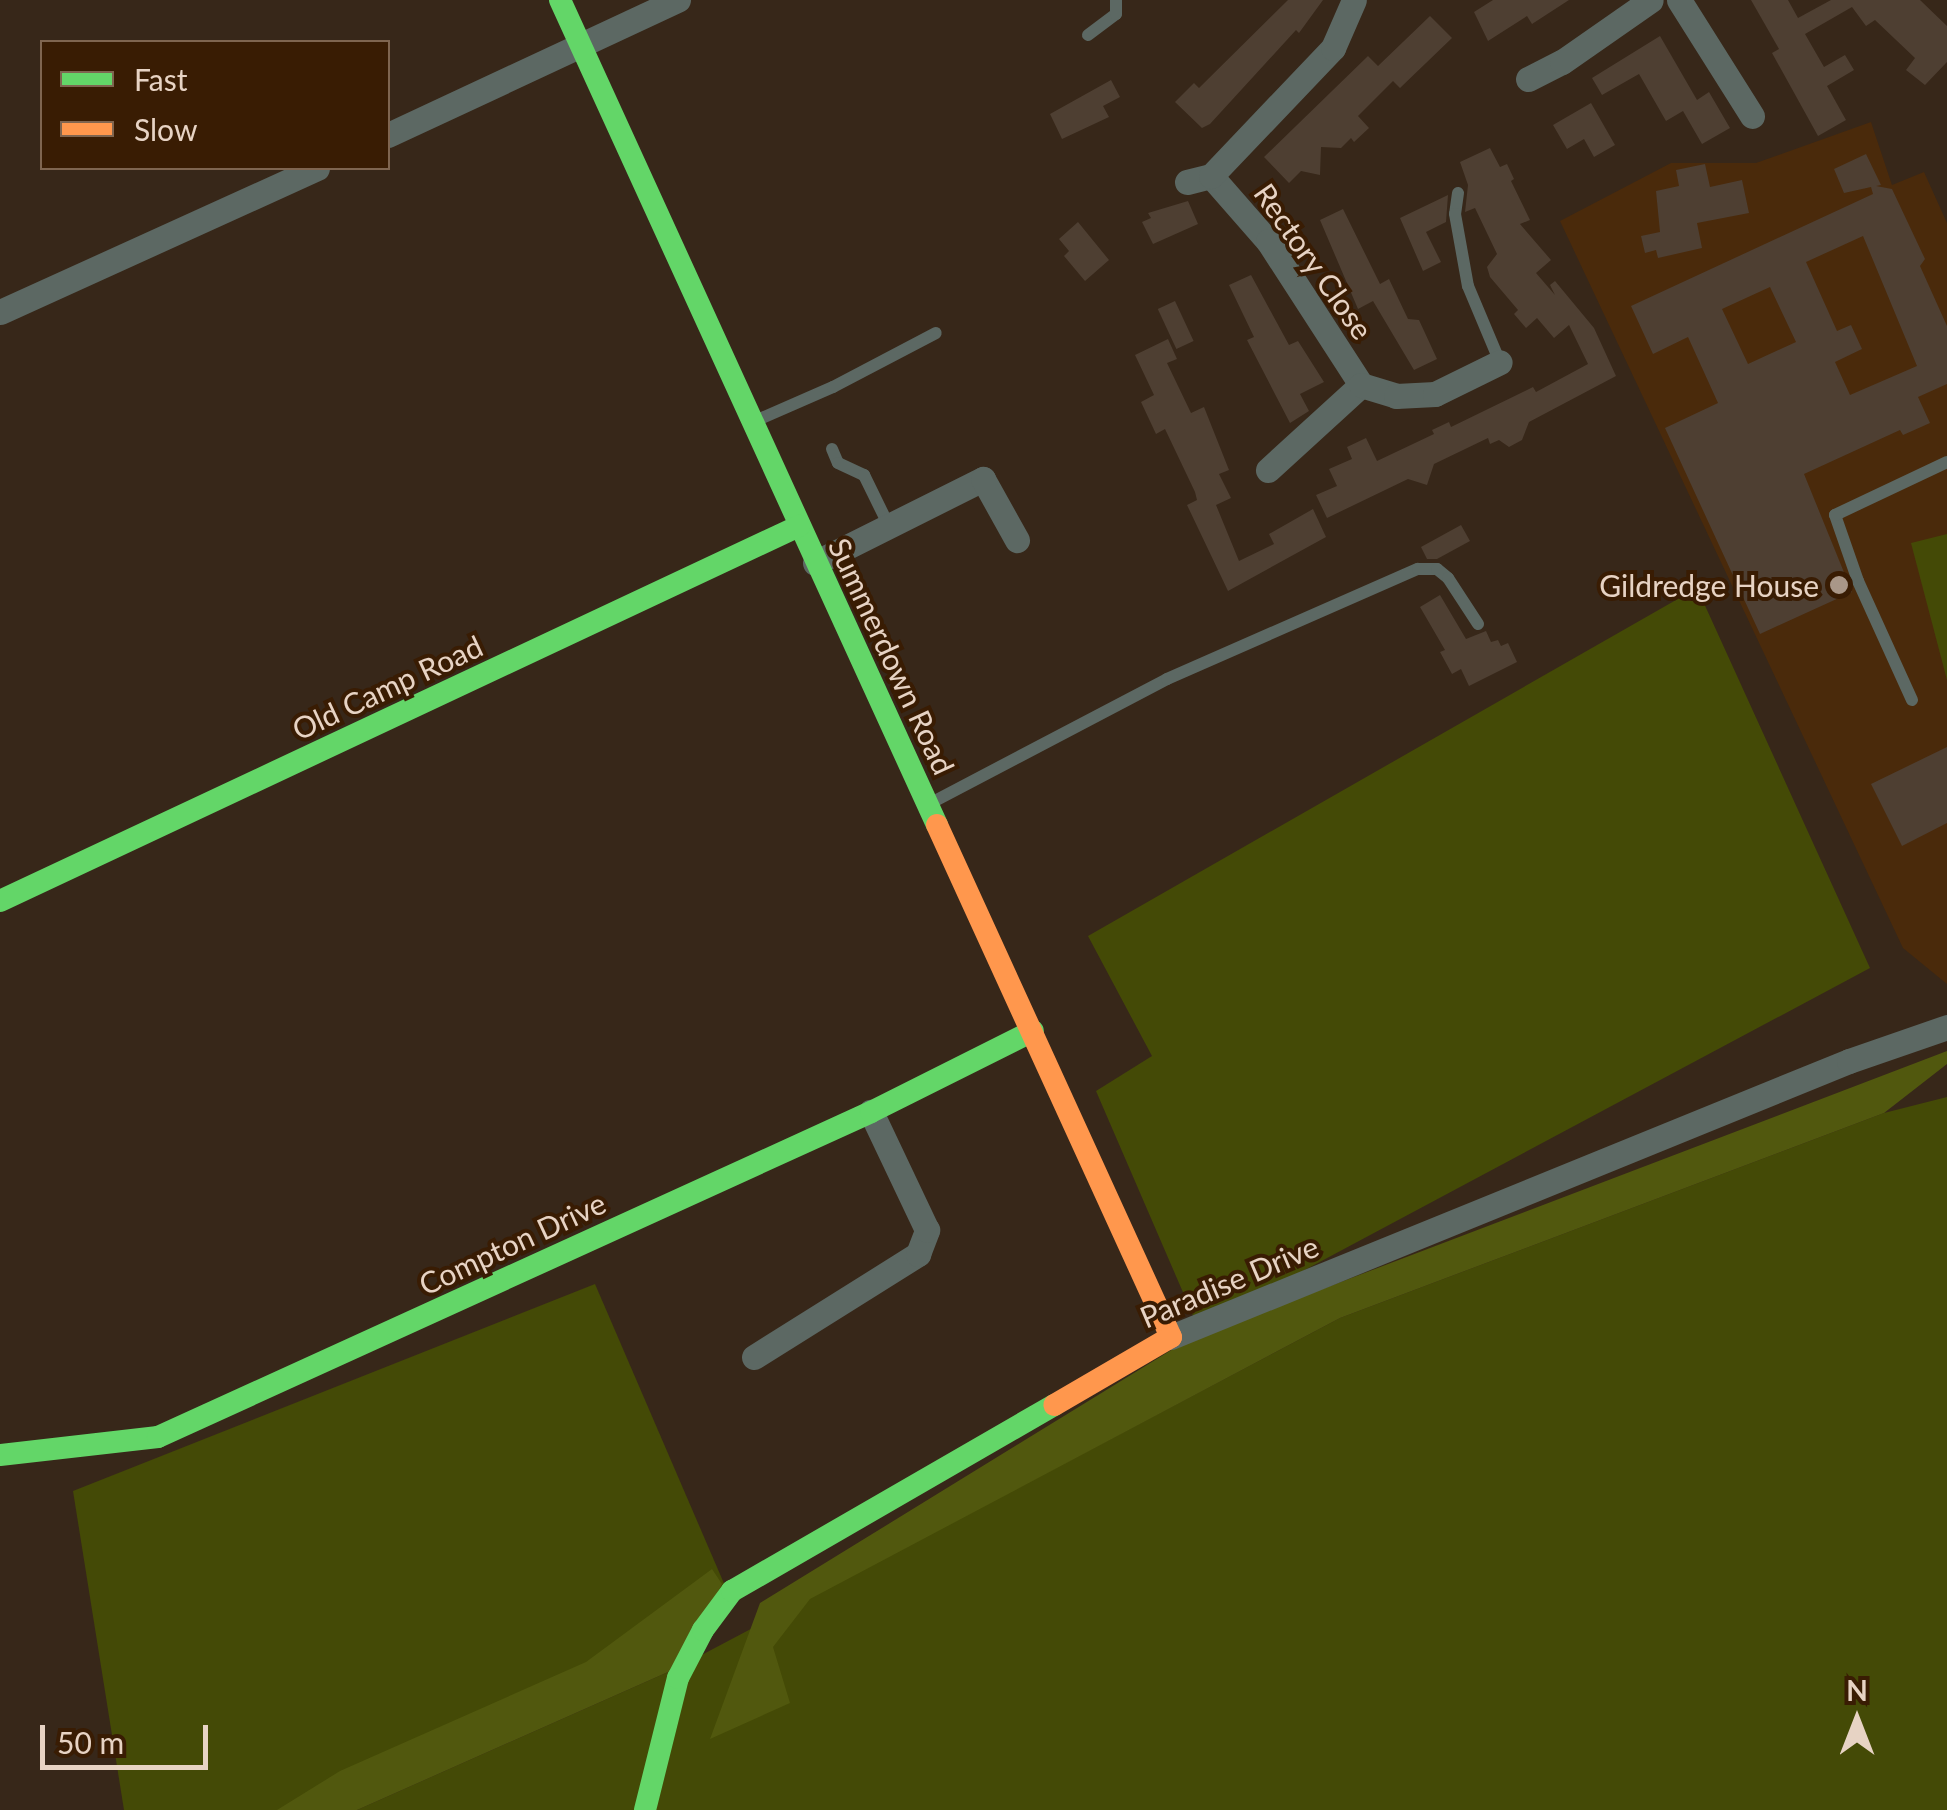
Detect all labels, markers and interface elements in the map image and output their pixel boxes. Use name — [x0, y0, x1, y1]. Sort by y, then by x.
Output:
legend — [40, 40, 390, 170]
text: Fast — [134, 61, 188, 97]
text: Slow — [134, 111, 197, 147]
street label: Rectory Close — [1247, 176, 1381, 346]
street label: Summerdown Road — [822, 532, 962, 780]
place label: Gildredge House — [1599, 567, 1819, 603]
marker: Gildredge House — [1828, 574, 1850, 596]
street label: Old Camp Road — [286, 627, 488, 747]
street label: Compton Drive — [413, 1184, 611, 1302]
street label: Paradise Drive — [1134, 1227, 1324, 1335]
north arrow — [1807, 1670, 1907, 1770]
text: N — [1846, 1673, 1868, 1707]
scale bar — [45, 1705, 212, 1767]
text: 50 m — [57, 1724, 124, 1760]

